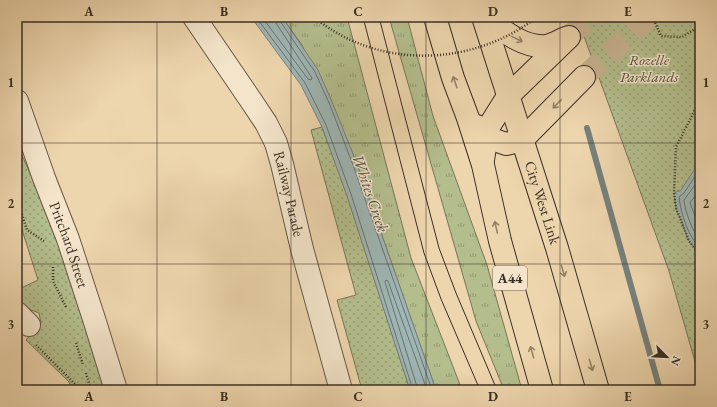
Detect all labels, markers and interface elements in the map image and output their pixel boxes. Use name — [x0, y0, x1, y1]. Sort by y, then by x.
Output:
text: A — [83, 3, 94, 20]
text: B — [220, 3, 228, 20]
text: C — [353, 3, 363, 20]
text: D — [488, 3, 498, 20]
text: E — [624, 3, 632, 20]
one-way arrow — [511, 35, 523, 43]
park label: Rozelle Parklands — [620, 50, 679, 86]
text: 1 — [8, 74, 15, 91]
text: 1 — [703, 74, 710, 91]
one-way arrow — [450, 76, 458, 88]
one-way arrow — [552, 99, 562, 109]
street label: Railway Parade — [270, 149, 309, 239]
water label: Whites Creek — [347, 151, 394, 236]
street label: City West Link — [521, 158, 566, 248]
text: 2 — [8, 195, 15, 212]
text: 2 — [703, 195, 710, 212]
street label: Pritchard Street — [45, 199, 93, 290]
one-way arrow — [492, 221, 500, 234]
one-way arrow — [560, 264, 568, 277]
road number: A44 — [493, 266, 527, 290]
text: 3 — [8, 316, 15, 333]
text: 3 — [703, 316, 710, 333]
north arrow — [647, 337, 687, 377]
one-way arrow — [528, 346, 535, 359]
text: N — [668, 354, 684, 368]
one-way arrow — [588, 358, 595, 371]
text: A — [83, 388, 94, 405]
text: B — [220, 388, 228, 405]
text: C — [353, 388, 363, 405]
text: D — [488, 388, 498, 405]
text: E — [624, 388, 632, 405]

